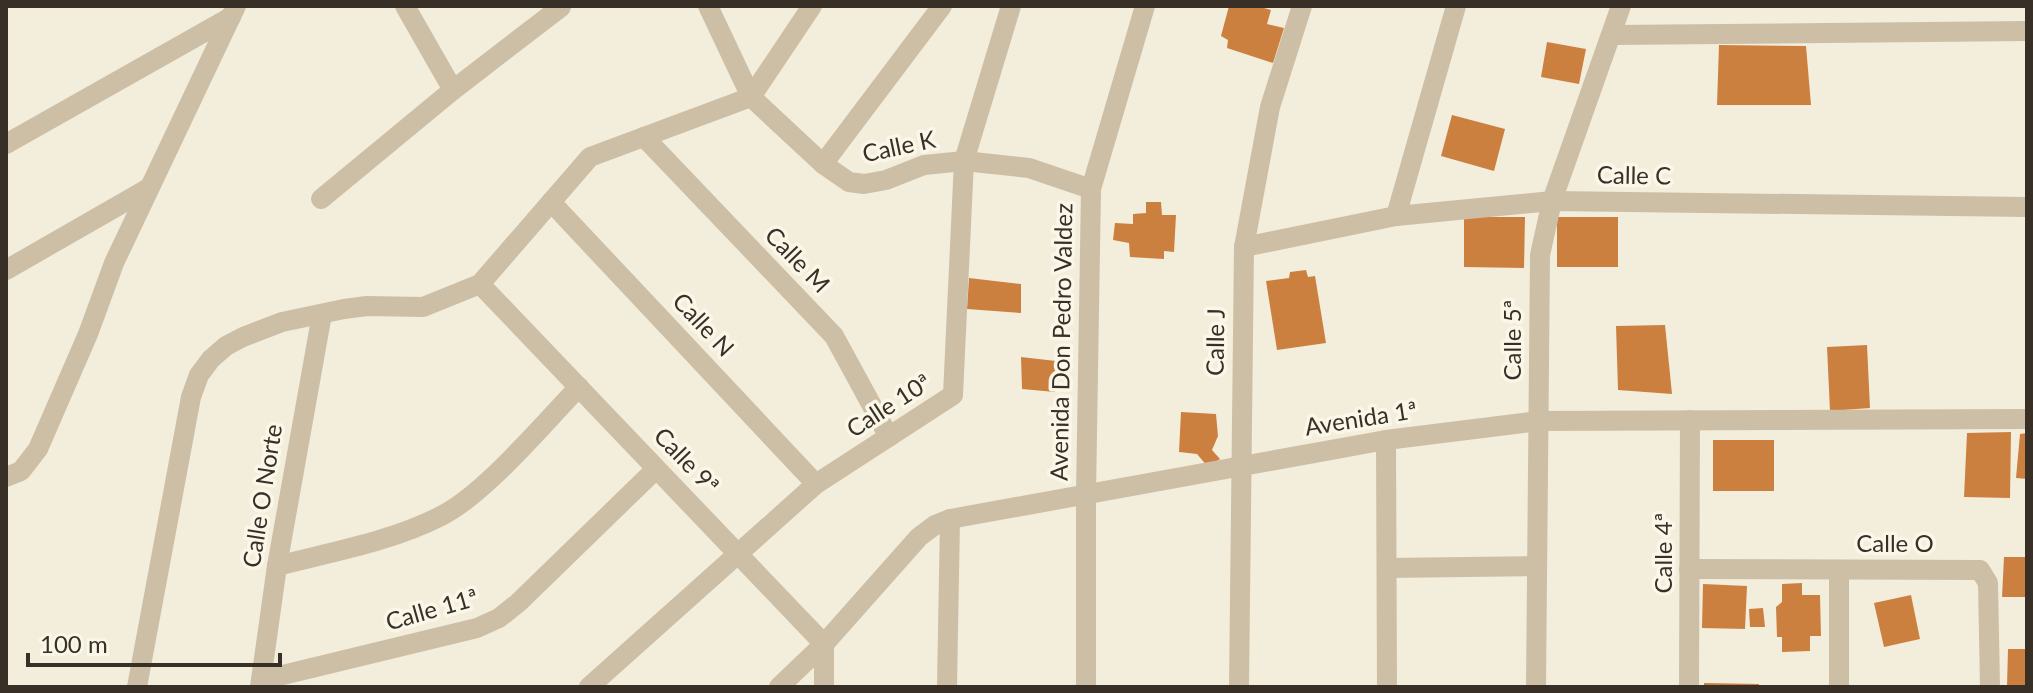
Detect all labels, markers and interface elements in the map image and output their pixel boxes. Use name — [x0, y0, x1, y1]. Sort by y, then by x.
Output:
street label: Calle K — [859, 124, 938, 167]
street label: Calle C — [1597, 159, 1671, 190]
street label: Avenida Don Pedro Valdez — [1044, 203, 1077, 481]
street label: Calle M — [760, 220, 836, 298]
street label: Calle N — [667, 286, 741, 362]
street label: Calle 5ª — [1497, 300, 1526, 380]
street label: Calle J — [1199, 308, 1230, 376]
street label: Calle 10ª — [841, 367, 936, 443]
street label: Avenida 1ª — [1302, 394, 1419, 441]
street label: Calle 9ª — [649, 421, 726, 499]
street label: Calle O Norte — [236, 422, 287, 570]
street label: Calle 4ª — [1648, 513, 1677, 593]
street label: Calle O — [1856, 528, 1934, 557]
street label: Calle 11ª — [382, 582, 481, 636]
scale bar — [28, 617, 280, 667]
text: 100 m — [40, 629, 108, 658]

